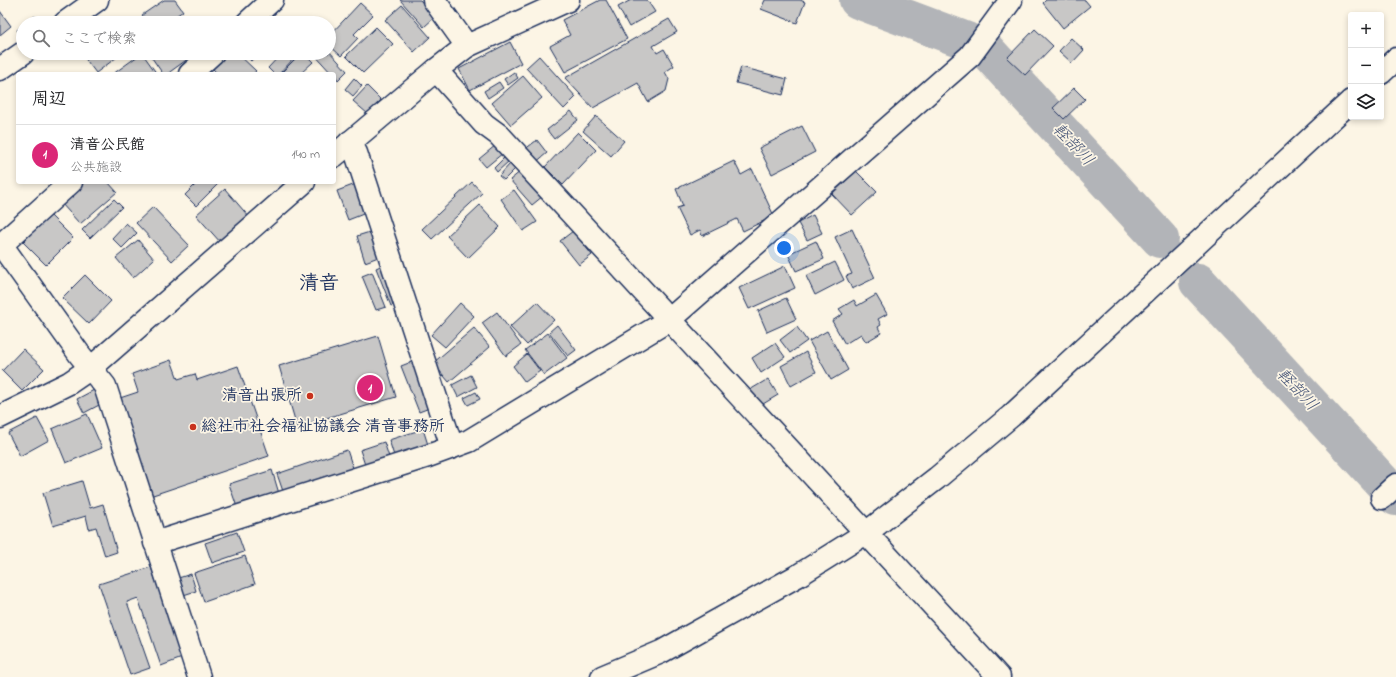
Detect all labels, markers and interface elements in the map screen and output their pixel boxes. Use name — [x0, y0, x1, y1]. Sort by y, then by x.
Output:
map controls — [1348, 12, 1384, 120]
button: + — [1348, 12, 1384, 48]
search box — [16, 16, 336, 60]
icon: search — [30, 27, 52, 49]
text: ここで検索 — [62, 28, 137, 50]
button: − — [1348, 48, 1384, 84]
button: layers — [1348, 84, 1384, 120]
text: 周辺 — [32, 87, 66, 112]
water label: 軽部川 — [1046, 118, 1100, 172]
text: 清音公民館 — [70, 134, 145, 156]
text: 1 — [43, 145, 47, 164]
text: 140 m — [292, 145, 320, 164]
text: 公共施設 — [70, 158, 122, 177]
your location — [774, 238, 794, 258]
district label: 清音 — [299, 270, 339, 299]
water label: 軽部川 — [1270, 363, 1324, 417]
pin: 1 — [357, 373, 383, 403]
place label: 清音出張所 — [222, 384, 302, 408]
marker: 清音出張所 — [305, 391, 315, 401]
place label: 総社市社会福祉協議会 清音事務所 — [201, 415, 445, 439]
marker: 総社市社会福祉協議会 清音事務所 — [188, 422, 198, 432]

